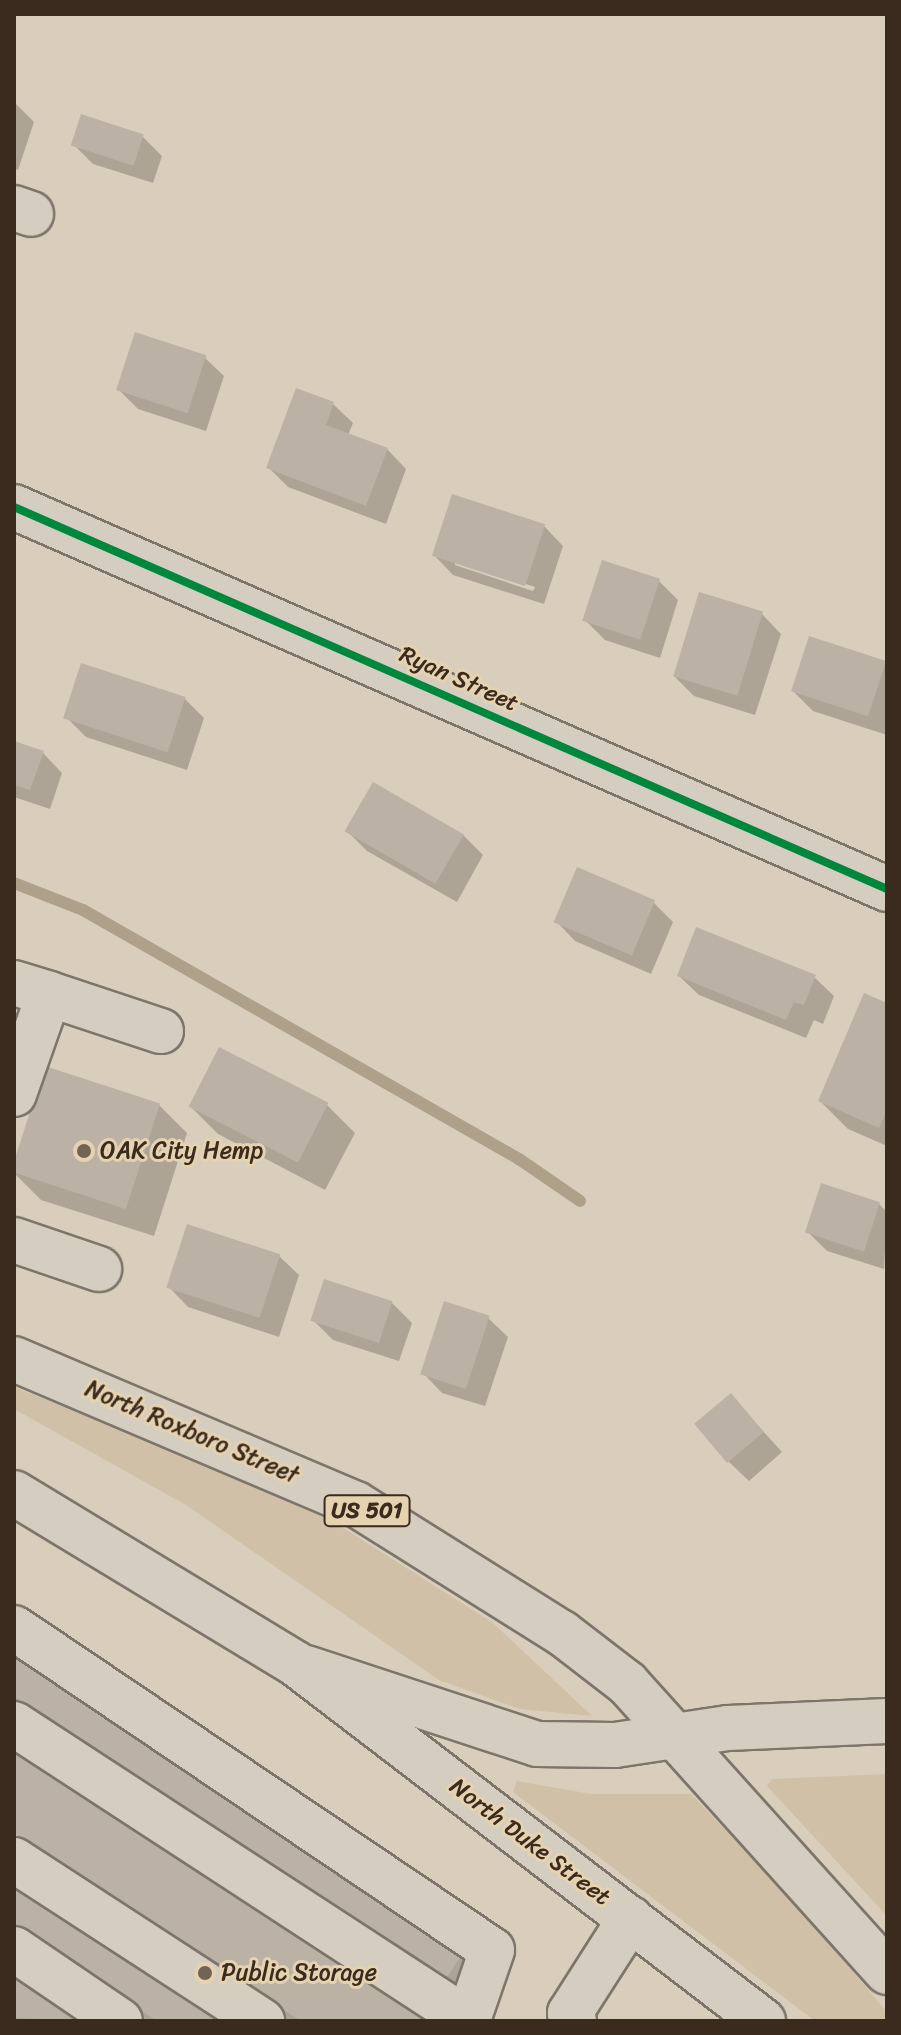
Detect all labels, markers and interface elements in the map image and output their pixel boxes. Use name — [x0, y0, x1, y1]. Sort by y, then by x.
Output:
street label: Ryan Street — [395, 640, 523, 718]
place label: OAK City Hemp — [100, 1137, 263, 1165]
marker: OAK City Hemp — [75, 1142, 93, 1160]
street label: North Roxboro Street — [81, 1374, 303, 1490]
road number: US 501 — [323, 1493, 411, 1529]
street label: North Duke Street — [443, 1771, 617, 1913]
place label: Public Storage — [221, 1959, 377, 1987]
marker: Public Storage — [196, 1964, 214, 1982]

